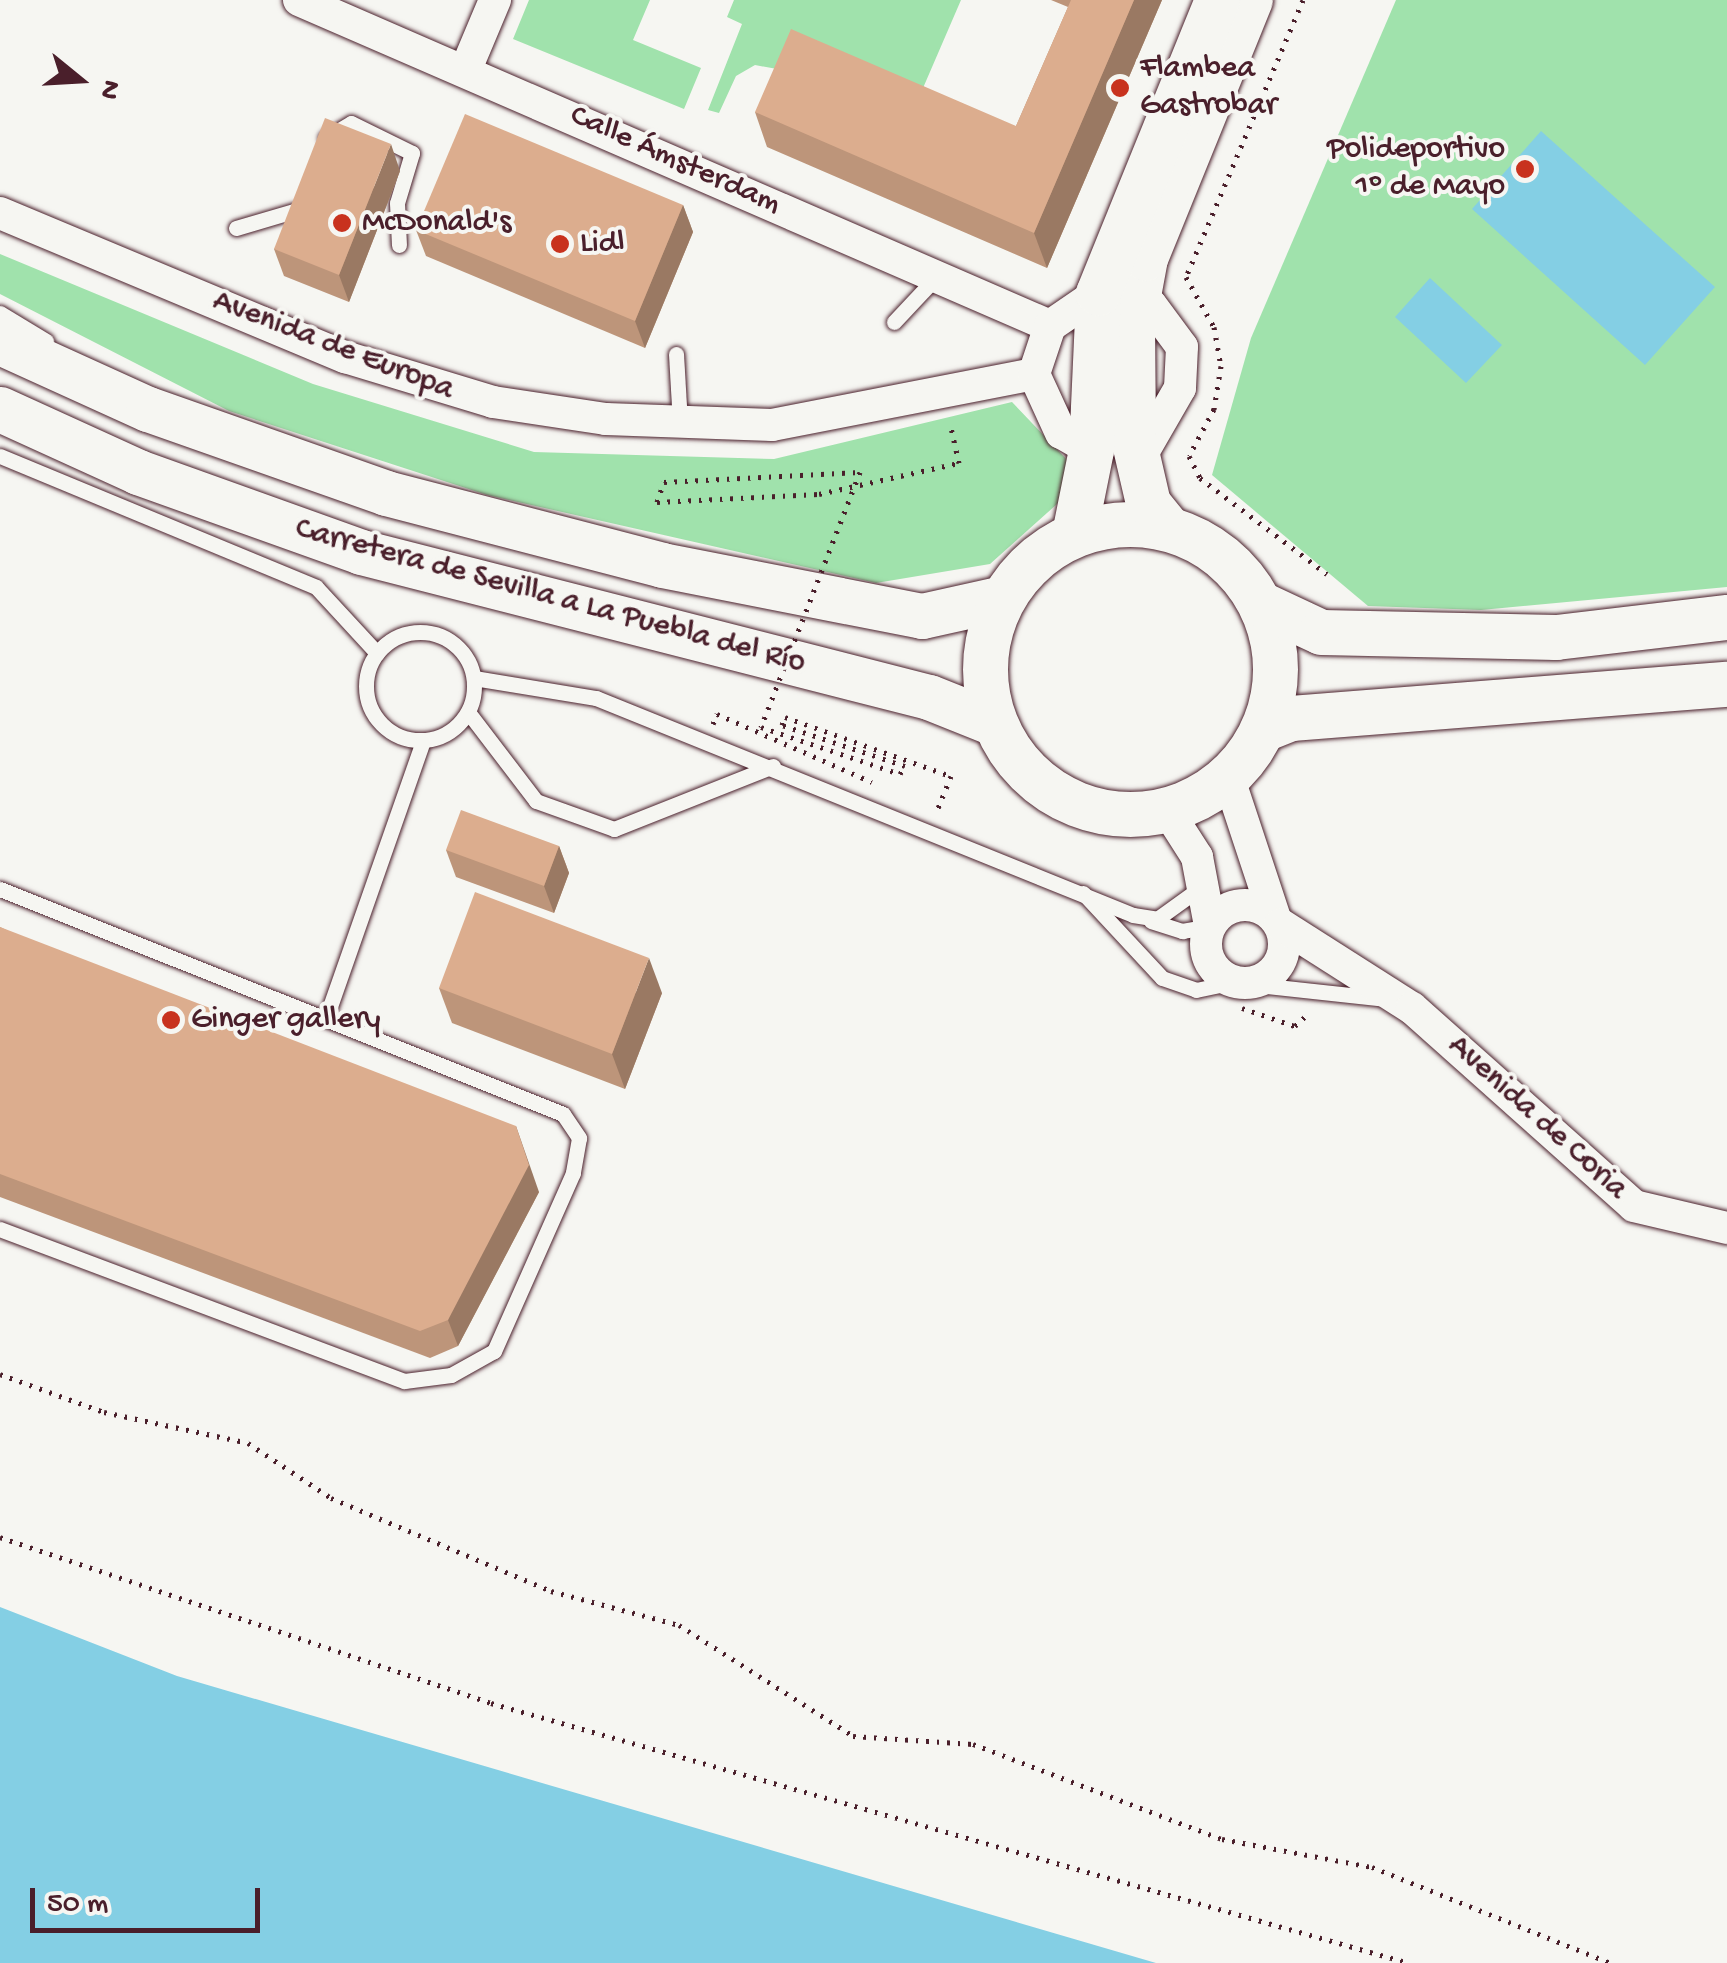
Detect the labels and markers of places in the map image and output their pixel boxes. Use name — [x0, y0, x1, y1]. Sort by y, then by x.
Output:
place label: Flambea Gastrobar — [1140, 51, 1277, 126]
marker: Flambea Gastrobar — [1109, 77, 1131, 99]
place label: Polideportivo 1º de Mayo — [1327, 132, 1505, 207]
marker: Polideportivo 1º de Mayo — [1514, 158, 1536, 180]
place label: McDonald's — [362, 204, 511, 242]
marker: McDonald's — [331, 212, 353, 234]
place label: Lidl — [580, 225, 624, 263]
marker: Lidl — [549, 233, 571, 255]
place label: Ginger gallery — [191, 1001, 381, 1039]
marker: Ginger gallery — [160, 1009, 182, 1031]

